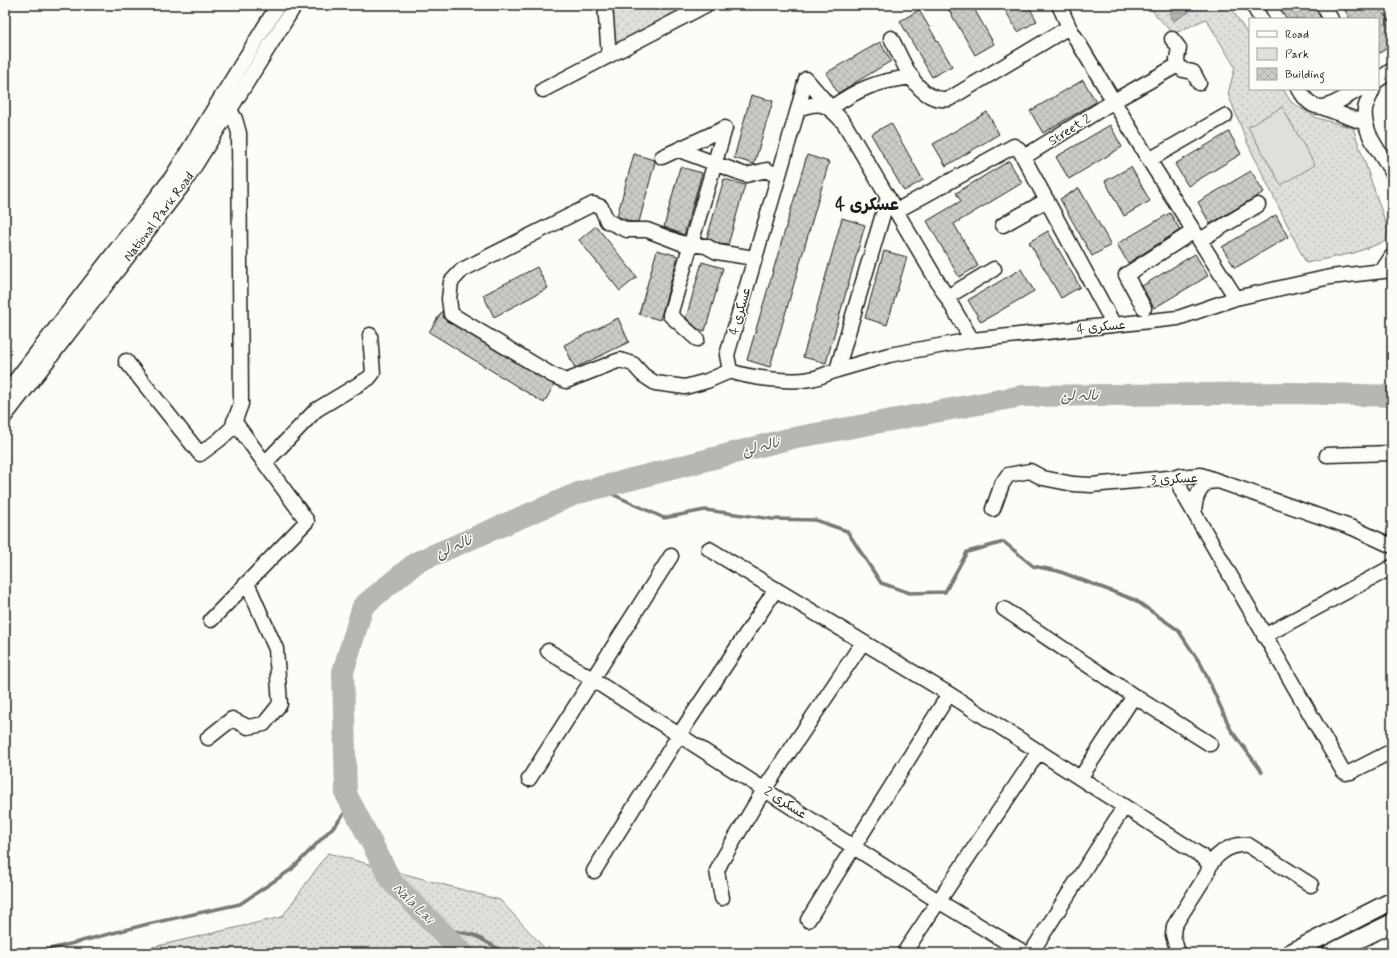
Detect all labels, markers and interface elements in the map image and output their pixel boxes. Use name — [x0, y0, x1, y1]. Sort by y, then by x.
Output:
legend — [1249, 18, 1379, 90]
text: Road — [1285, 27, 1309, 43]
text: Park — [1285, 47, 1309, 63]
text: Building — [1285, 67, 1325, 84]
street label: Street 2 — [1045, 110, 1095, 150]
street label: National Park Road — [120, 169, 198, 265]
district label: عسکری 4 — [835, 194, 899, 216]
street label: عسکری 4 — [726, 286, 755, 337]
street label: عسکری 4 — [1076, 316, 1126, 338]
water label: نالہ لئ — [1061, 387, 1101, 405]
water label: نالہ لئ — [740, 433, 783, 460]
street label: عسکری 3 — [1150, 470, 1198, 489]
water label: نالہ لئ — [433, 531, 477, 563]
street label: عسکری 2 — [761, 783, 810, 823]
water label: Nala Lai — [389, 879, 439, 929]

